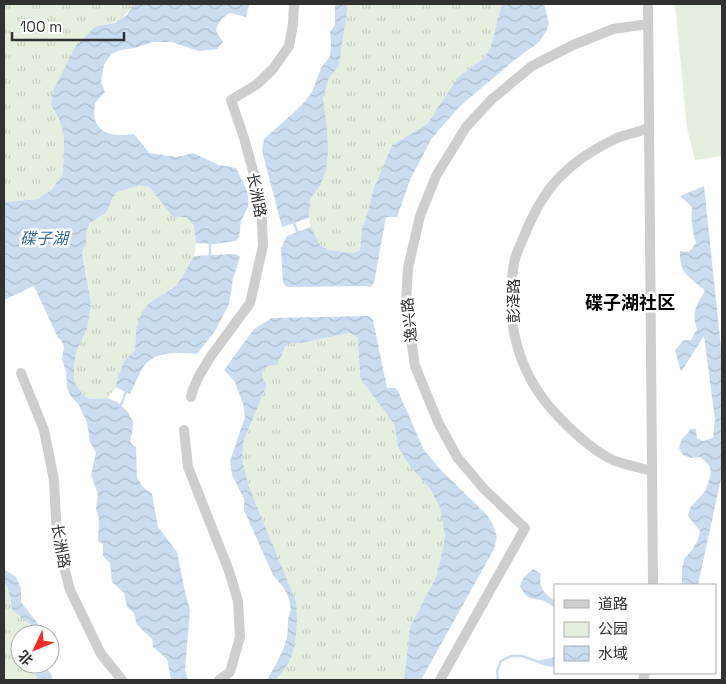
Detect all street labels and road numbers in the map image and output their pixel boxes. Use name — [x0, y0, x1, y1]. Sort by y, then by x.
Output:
street label: 长洲路 — [243, 171, 271, 219]
street label: 彭泽路 — [504, 278, 523, 324]
street label: 逸兴路 — [398, 297, 420, 343]
street label: 长洲路 — [48, 522, 74, 570]

